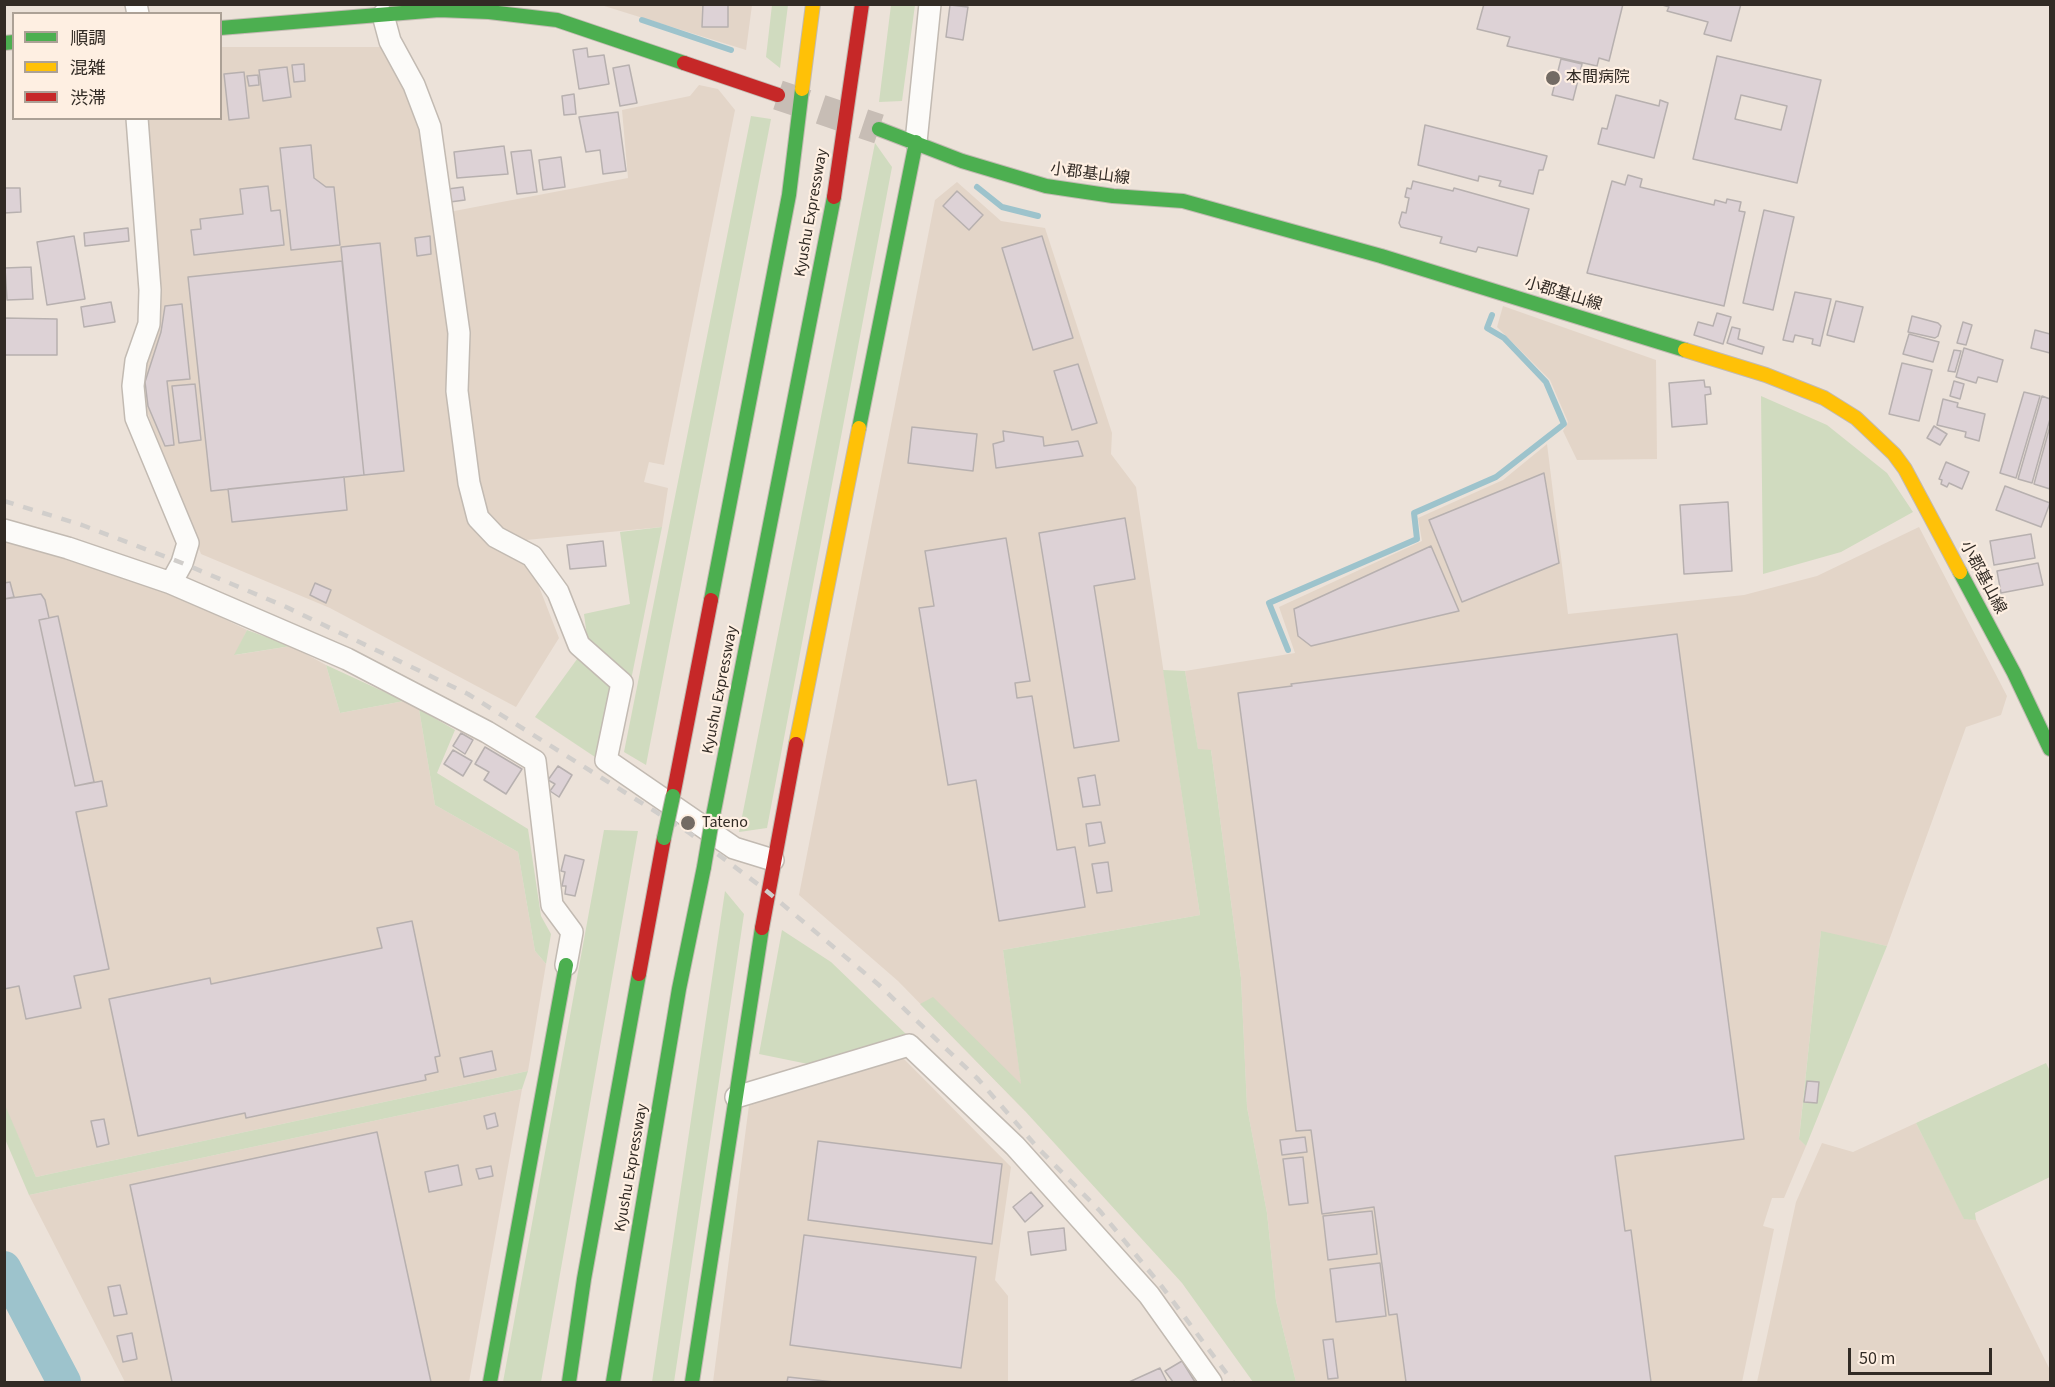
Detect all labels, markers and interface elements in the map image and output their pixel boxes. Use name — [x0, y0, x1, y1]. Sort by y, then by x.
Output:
legend — [12, 12, 222, 120]
text: 順調 — [70, 26, 106, 51]
text: 混雑 — [70, 56, 106, 81]
place label: 本間病院 — [1566, 68, 1630, 88]
marker: 本間病院 — [1544, 69, 1562, 87]
text: 渋滞 — [70, 86, 106, 111]
street label: Kyushu Expressway — [791, 147, 833, 279]
street label: 小郡基山線 — [1049, 161, 1131, 189]
street label: 小郡基山線 — [1522, 274, 1604, 316]
street label: 小郡基山線 — [1955, 538, 2009, 618]
street label: Kyushu Expressway — [699, 624, 743, 756]
place label: Tateno — [702, 813, 748, 833]
marker: Tateno — [679, 814, 697, 832]
street label: Kyushu Expressway — [611, 1102, 653, 1234]
scale bar — [1851, 1336, 1995, 1374]
text: 50 m — [1859, 1346, 1895, 1371]

